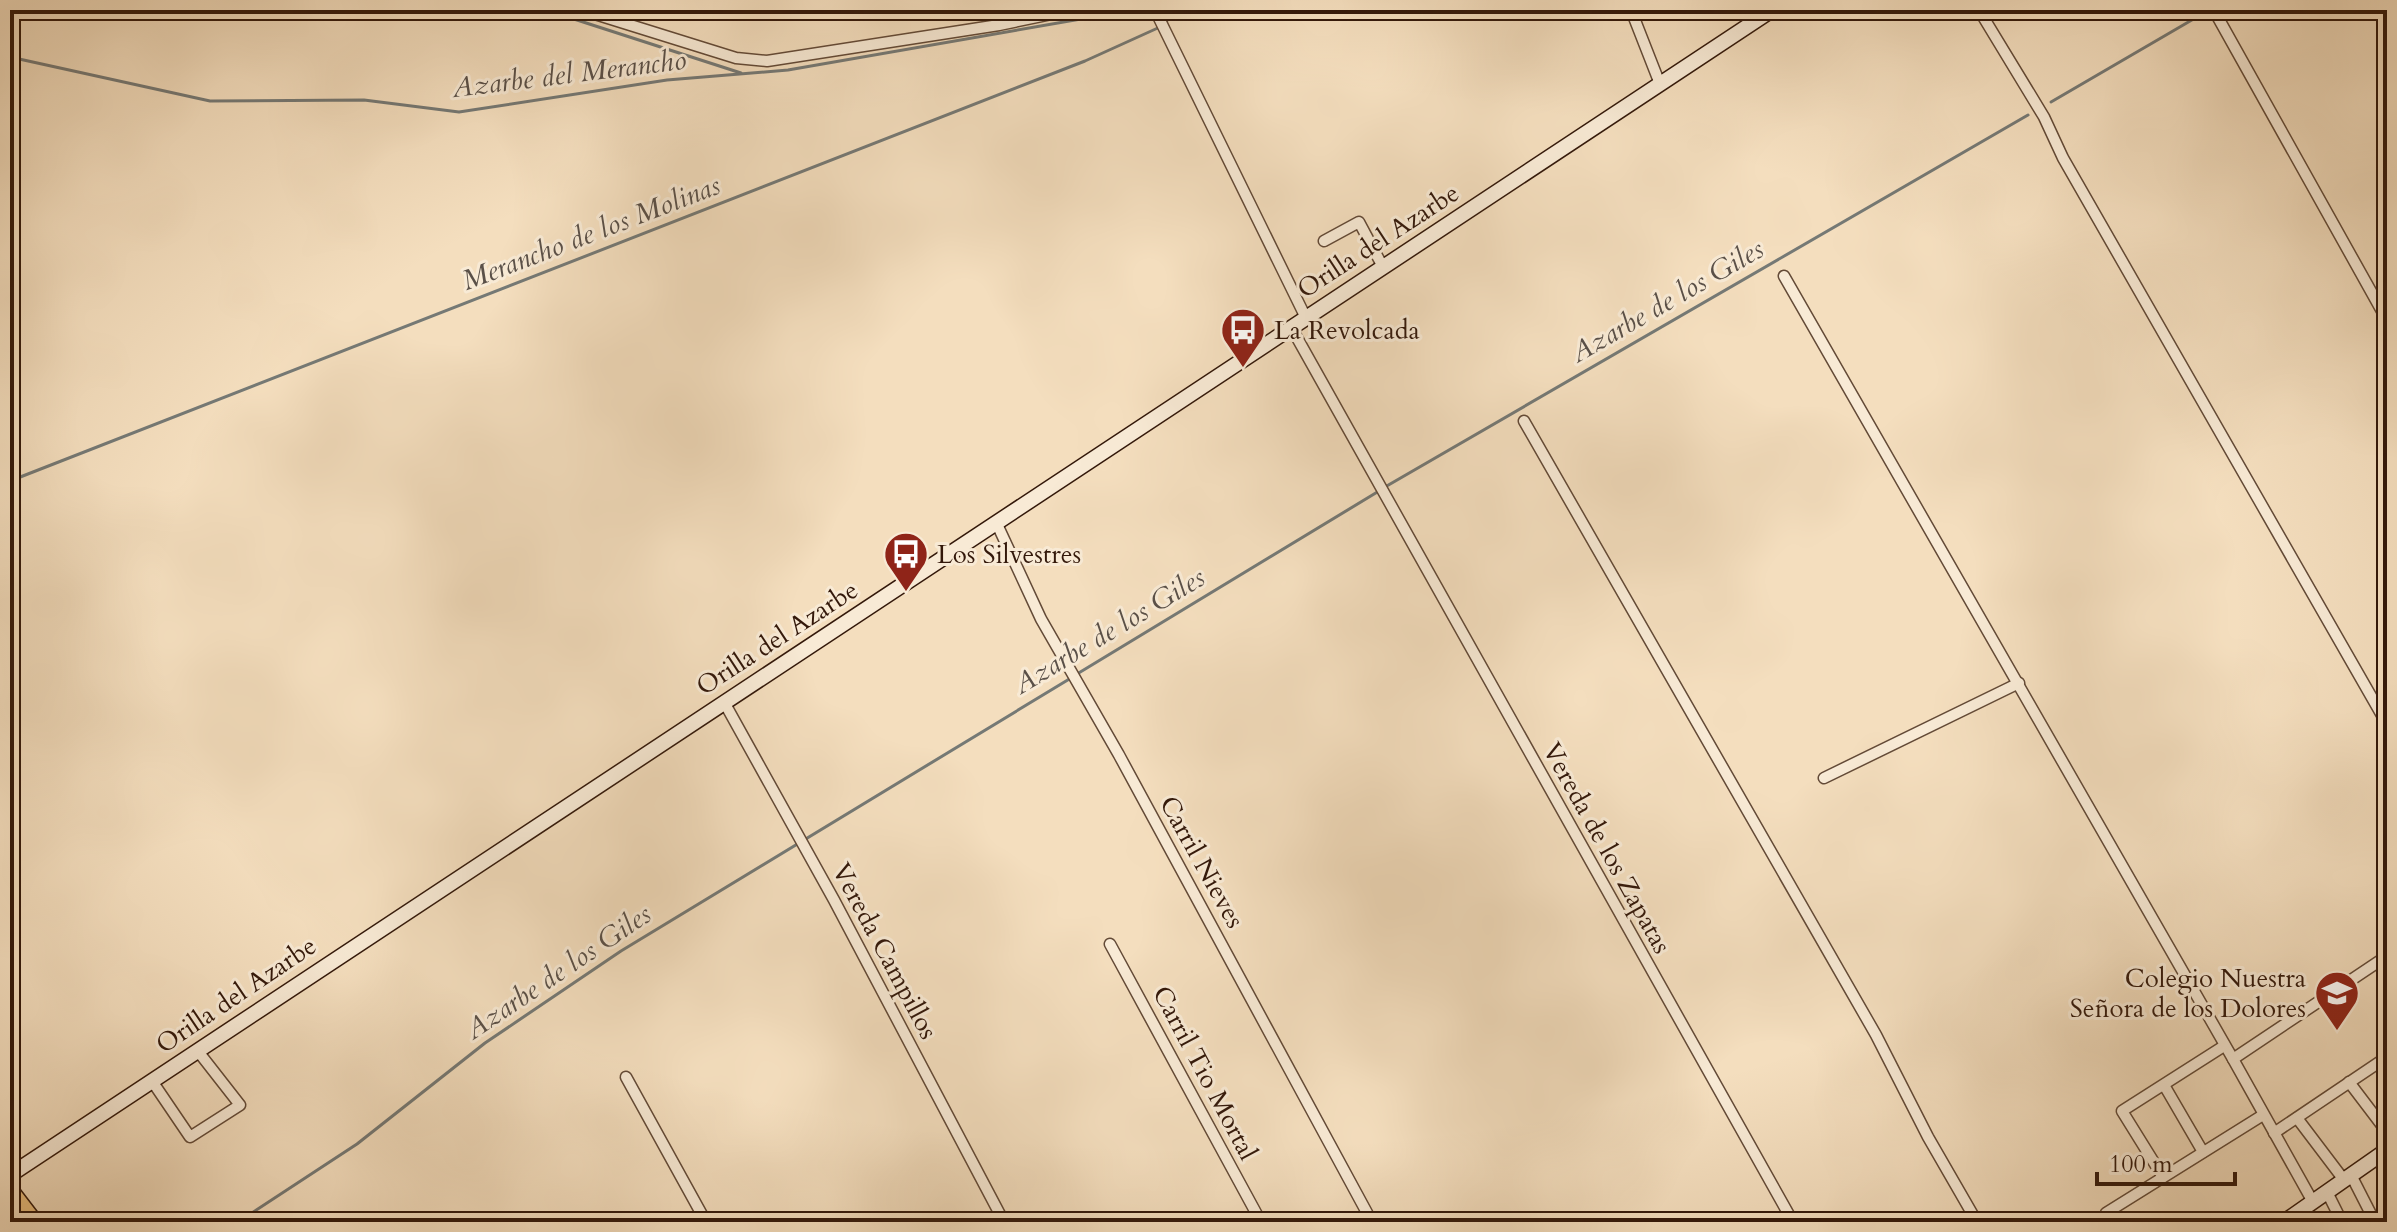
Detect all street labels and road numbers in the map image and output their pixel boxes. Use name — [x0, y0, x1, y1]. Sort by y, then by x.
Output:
street label: Orilla del Azarbe — [1290, 176, 1466, 306]
street label: Orilla del Azarbe — [689, 573, 865, 703]
street label: Vereda de los Zapatas — [1534, 736, 1680, 960]
street label: Carril Nieves — [1151, 790, 1253, 934]
street label: Vereda Campillos — [824, 857, 946, 1045]
street label: Orilla del Azarbe — [149, 928, 323, 1062]
street label: Carril Tio Mortal — [1144, 980, 1266, 1167]

